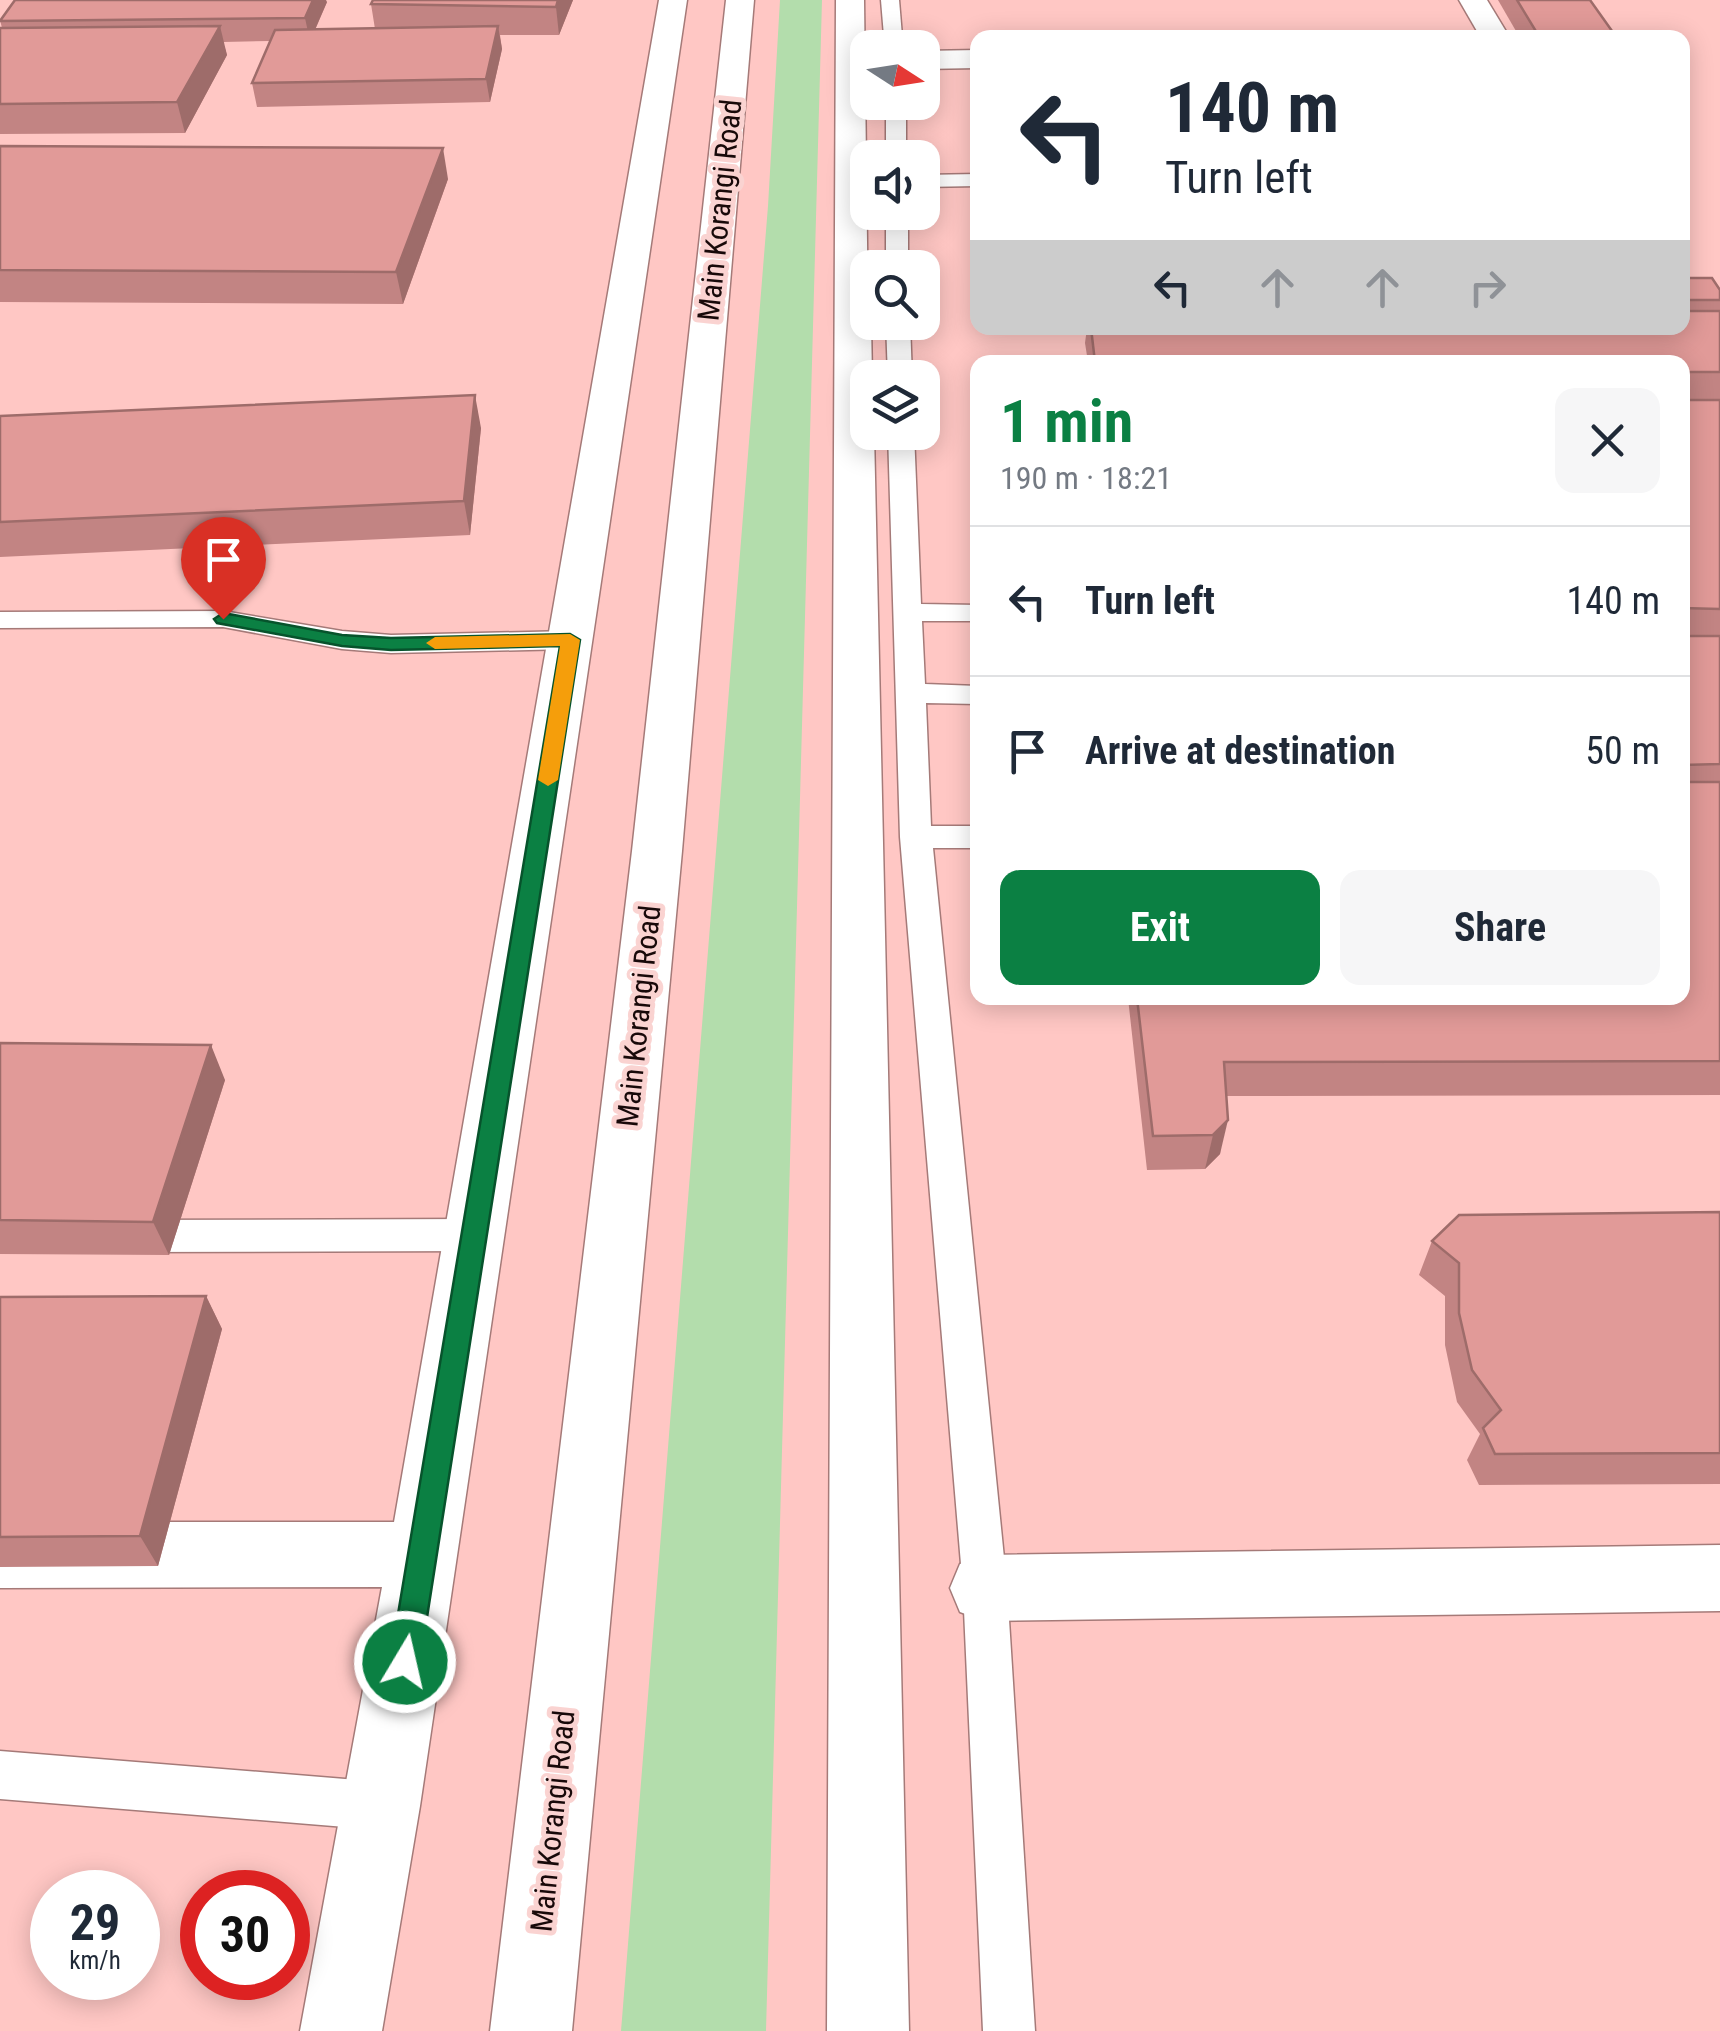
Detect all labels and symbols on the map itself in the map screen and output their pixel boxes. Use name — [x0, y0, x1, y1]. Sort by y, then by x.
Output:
north arrow — [850, 30, 940, 120]
street label: Main Korangi Road — [690, 97, 749, 322]
pin — [181, 517, 266, 620]
street label: Main Korangi Road — [609, 903, 668, 1128]
position arrow — [353, 1610, 457, 1714]
street label: Main Korangi Road — [523, 1708, 582, 1933]
speed limit sign: 30 — [180, 1870, 310, 2000]

